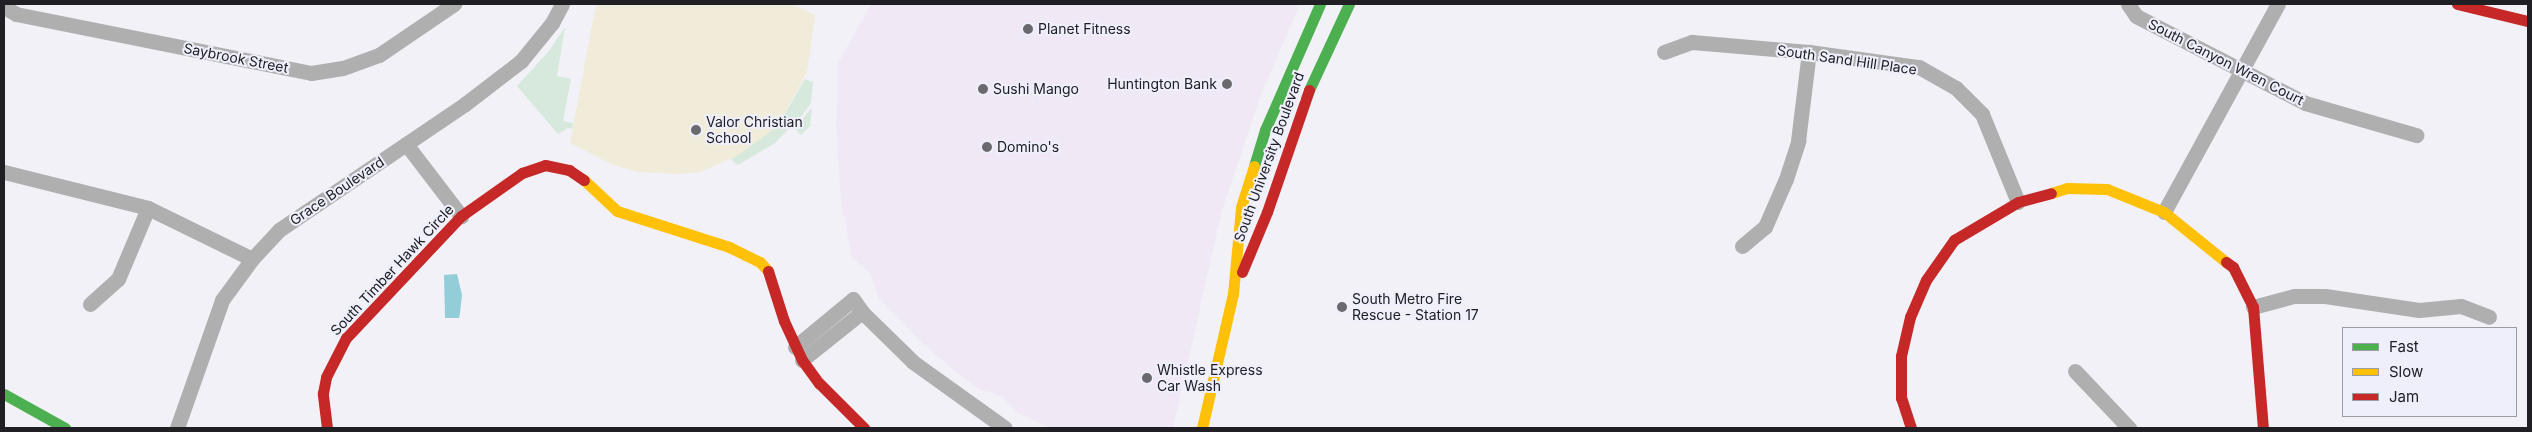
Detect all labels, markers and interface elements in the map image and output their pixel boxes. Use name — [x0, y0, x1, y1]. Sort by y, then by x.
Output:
street label: South Canyon Wren Court — [2145, 15, 2307, 109]
place label: Planet Fitness — [1038, 21, 1131, 37]
marker: Planet Fitness — [1022, 23, 1034, 35]
street label: Saybrook Street — [182, 40, 290, 76]
street label: South Sand Hill Place — [1776, 42, 1918, 78]
street label: South University Boulevard — [1230, 70, 1308, 244]
place label: Huntington Bank — [1107, 76, 1217, 92]
marker: Huntington Bank — [1221, 78, 1233, 90]
place label: Sushi Mango — [993, 81, 1079, 97]
marker: Sushi Mango — [977, 83, 989, 95]
place label: Valor Christian School — [706, 114, 803, 146]
marker: Valor Christian School — [690, 124, 702, 136]
place label: Domino's — [997, 139, 1059, 155]
marker: Domino's — [981, 141, 993, 153]
street label: Grace Boulevard — [287, 153, 387, 229]
street label: South Timber Hawk Circle — [327, 201, 457, 339]
place label: South Metro Fire Rescue - Station 17 — [1352, 291, 1479, 324]
marker: South Metro Fire Rescue - Station 17 — [1336, 301, 1348, 313]
legend — [2342, 327, 2517, 417]
text: Fast — [2389, 337, 2419, 356]
place label: Whistle Express Car Wash — [1157, 362, 1263, 394]
text: Slow — [2389, 362, 2423, 381]
marker: Whistle Express Car Wash — [1141, 372, 1153, 384]
text: Jam — [2389, 387, 2419, 406]

